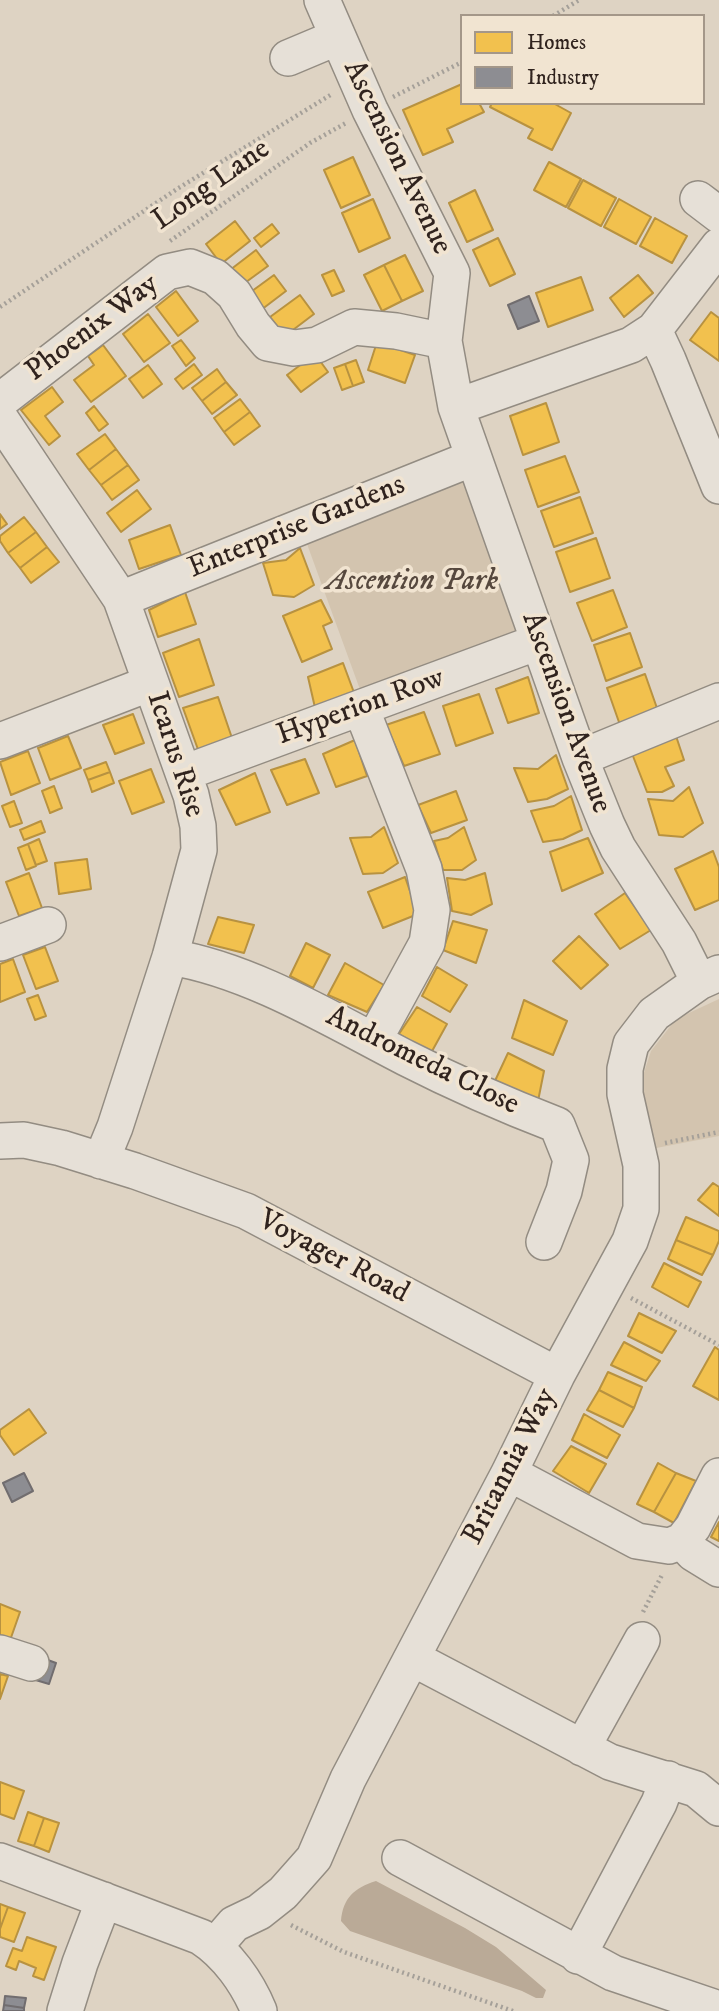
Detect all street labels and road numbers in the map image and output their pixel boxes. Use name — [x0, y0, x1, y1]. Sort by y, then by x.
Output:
street label: Ascension Avenue — [334, 55, 458, 261]
street label: Long Lane — [146, 132, 278, 240]
street label: Phoenix Way — [19, 267, 167, 391]
street label: Enterprise Gardens — [183, 468, 411, 588]
street label: Ascension Avenue — [512, 608, 618, 818]
street label: Hyperion Row — [272, 661, 450, 755]
street label: Icarus Rise — [137, 688, 211, 822]
street label: Andromeda Close — [320, 1000, 524, 1124]
street label: Voyager Road — [251, 1203, 415, 1313]
street label: Britannia Way — [456, 1383, 566, 1551]

